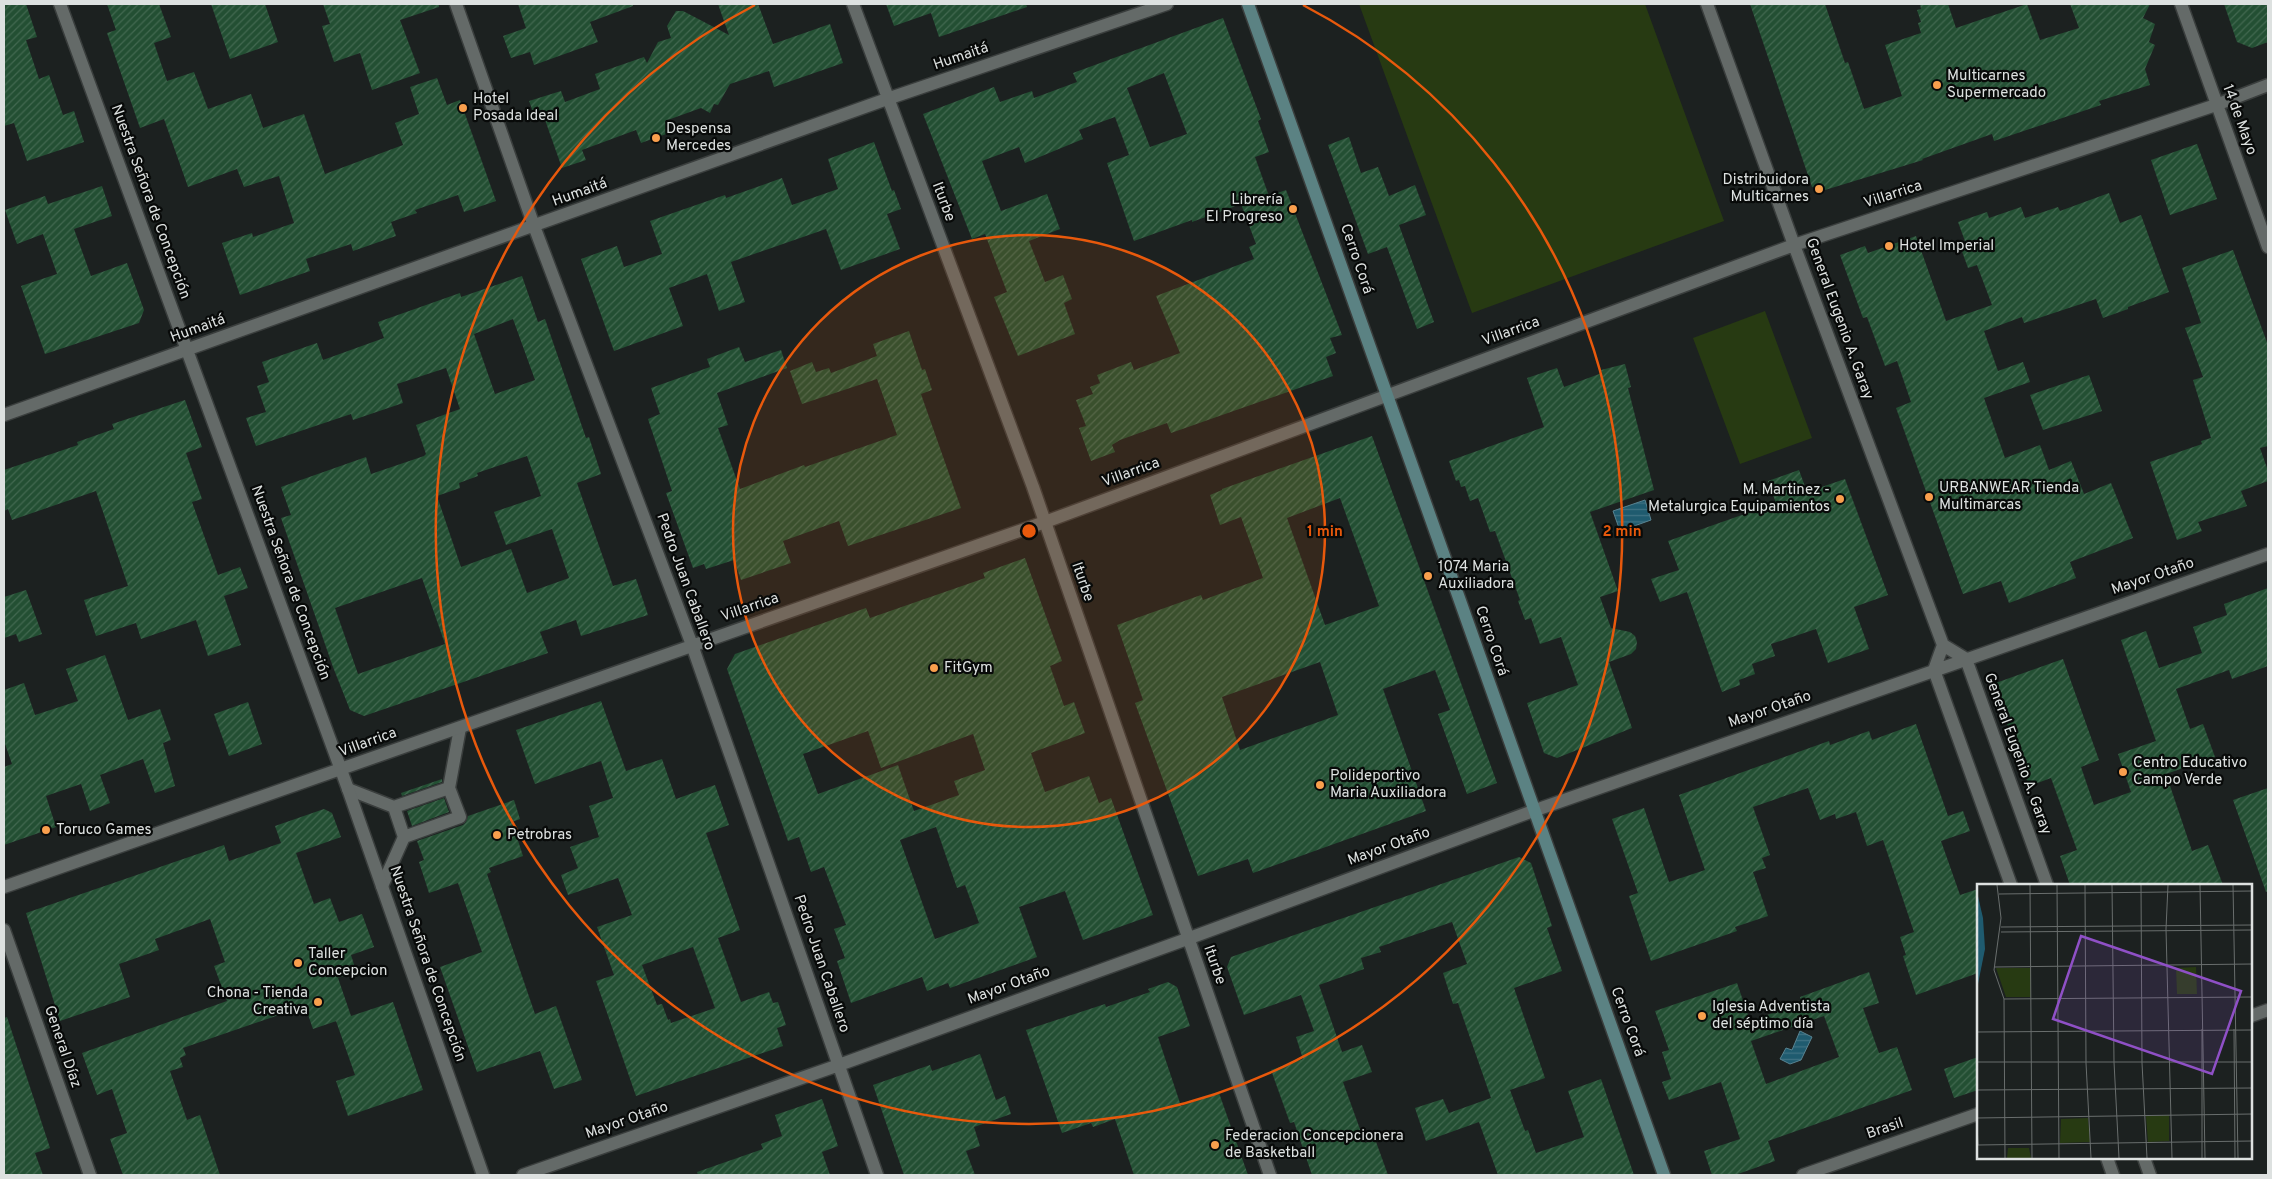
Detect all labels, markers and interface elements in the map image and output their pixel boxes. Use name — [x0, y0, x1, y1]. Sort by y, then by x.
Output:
street label: Humaitá — [931, 39, 991, 75]
place label: Multicarnes Supermercado — [1947, 67, 2046, 103]
marker: Multicarnes Supermercado — [1931, 79, 1943, 91]
street label: 14 de Mayo — [2217, 82, 2261, 158]
place label: Hotel Posada Ideal — [473, 90, 558, 126]
street label: Nuestra Señora de Concepción — [106, 102, 194, 302]
marker: Hotel Posada Ideal — [457, 102, 469, 114]
place label: Despensa Mercedes — [666, 120, 731, 156]
marker: Despensa Mercedes — [650, 132, 662, 144]
place label: Distribuidora Multicarnes — [1723, 171, 1809, 207]
street label: Humaitá — [550, 174, 610, 212]
street label: Villarrica — [1861, 177, 1925, 213]
street label: Iturbe — [927, 180, 959, 224]
marker: Distribuidora Multicarnes — [1813, 183, 1825, 195]
place label: Librería El Progreso — [1206, 191, 1283, 227]
marker: Librería El Progreso — [1287, 203, 1299, 215]
street label: Cerro Corá — [1335, 221, 1377, 297]
street label: General Eugenio A. Garay — [1801, 236, 1877, 402]
place label: Hotel Imperial — [1899, 237, 1994, 256]
marker: Hotel Imperial — [1883, 240, 1895, 252]
street label: Humaitá — [168, 310, 228, 348]
street label: Villarrica — [1480, 313, 1542, 351]
street label: Villarrica — [1100, 454, 1162, 492]
place label: URBANWEAR Tienda Multimarcas — [1939, 479, 2079, 515]
place label: M. Martinez - Metalurgica Equipamientos — [1648, 481, 1830, 517]
street label: Nuestra Señora de Concepción — [246, 483, 334, 683]
marker: URBANWEAR Tienda Multimarcas — [1923, 491, 1935, 503]
marker: M. Martinez - Metalurgica Equipamientos — [1834, 493, 1846, 505]
street label: Pedro Juan Caballero — [651, 511, 719, 653]
centre of rings — [1020, 522, 1038, 540]
text: 1 min — [1307, 523, 1343, 542]
text: 2 min — [1602, 523, 1642, 542]
street label: Mayor Otaño — [2109, 554, 2197, 600]
place label: 1074 Maria Auxiliadora — [1438, 558, 1514, 594]
street label: Iturbe — [1066, 560, 1098, 604]
marker: 1074 Maria Auxiliadora — [1422, 570, 1434, 582]
street label: Villarrica — [718, 589, 782, 627]
street label: Cerro Corá — [1470, 603, 1512, 679]
place label: FitGym — [944, 659, 993, 678]
marker: FitGym — [928, 662, 940, 674]
street label: General Eugenio A. Garay — [1979, 671, 2055, 837]
street label: Mayor Otaño — [1726, 687, 1814, 733]
street label: Villarrica — [337, 724, 399, 762]
place label: Centro Educativo Campo Verde — [2133, 754, 2247, 790]
marker: Centro Educativo Campo Verde — [2117, 766, 2129, 778]
place label: Polideportivo Maria Auxiliadora — [1330, 767, 1446, 803]
marker: Polideportivo Maria Auxiliadora — [1314, 779, 1326, 791]
place label: Toruco Games — [56, 821, 152, 840]
street label: Mayor Otaño — [1345, 823, 1433, 871]
marker: Toruco Games — [40, 824, 52, 836]
place label: Petrobras — [507, 826, 572, 845]
marker: Petrobras — [491, 829, 503, 841]
street label: Nuestra Señora de Concepción — [385, 864, 469, 1064]
inset map — [1977, 884, 2252, 1159]
street label: Pedro Juan Caballero — [789, 893, 853, 1035]
street label: Iturbe — [1198, 943, 1230, 987]
place label: Taller Concepcion — [308, 945, 387, 981]
marker: Taller Concepcion — [292, 957, 304, 969]
street label: Mayor Otaño — [965, 962, 1053, 1010]
place label: Chona - Tienda Creativa — [207, 984, 308, 1020]
street label: Cerro Corá — [1606, 984, 1648, 1060]
marker: Chona - Tienda Creativa — [312, 996, 324, 1008]
place label: Iglesia Adventista del séptimo día — [1712, 998, 1830, 1034]
street label: General Díaz — [39, 1003, 85, 1091]
marker: Iglesia Adventista del séptimo día — [1696, 1010, 1708, 1022]
street label: Mayor Otaño — [583, 1098, 671, 1144]
street label: Brasil — [1864, 1114, 1906, 1144]
place label: Federacion Concepcionera de Basketball — [1225, 1127, 1404, 1163]
marker: Federacion Concepcionera de Basketball — [1209, 1139, 1221, 1151]

